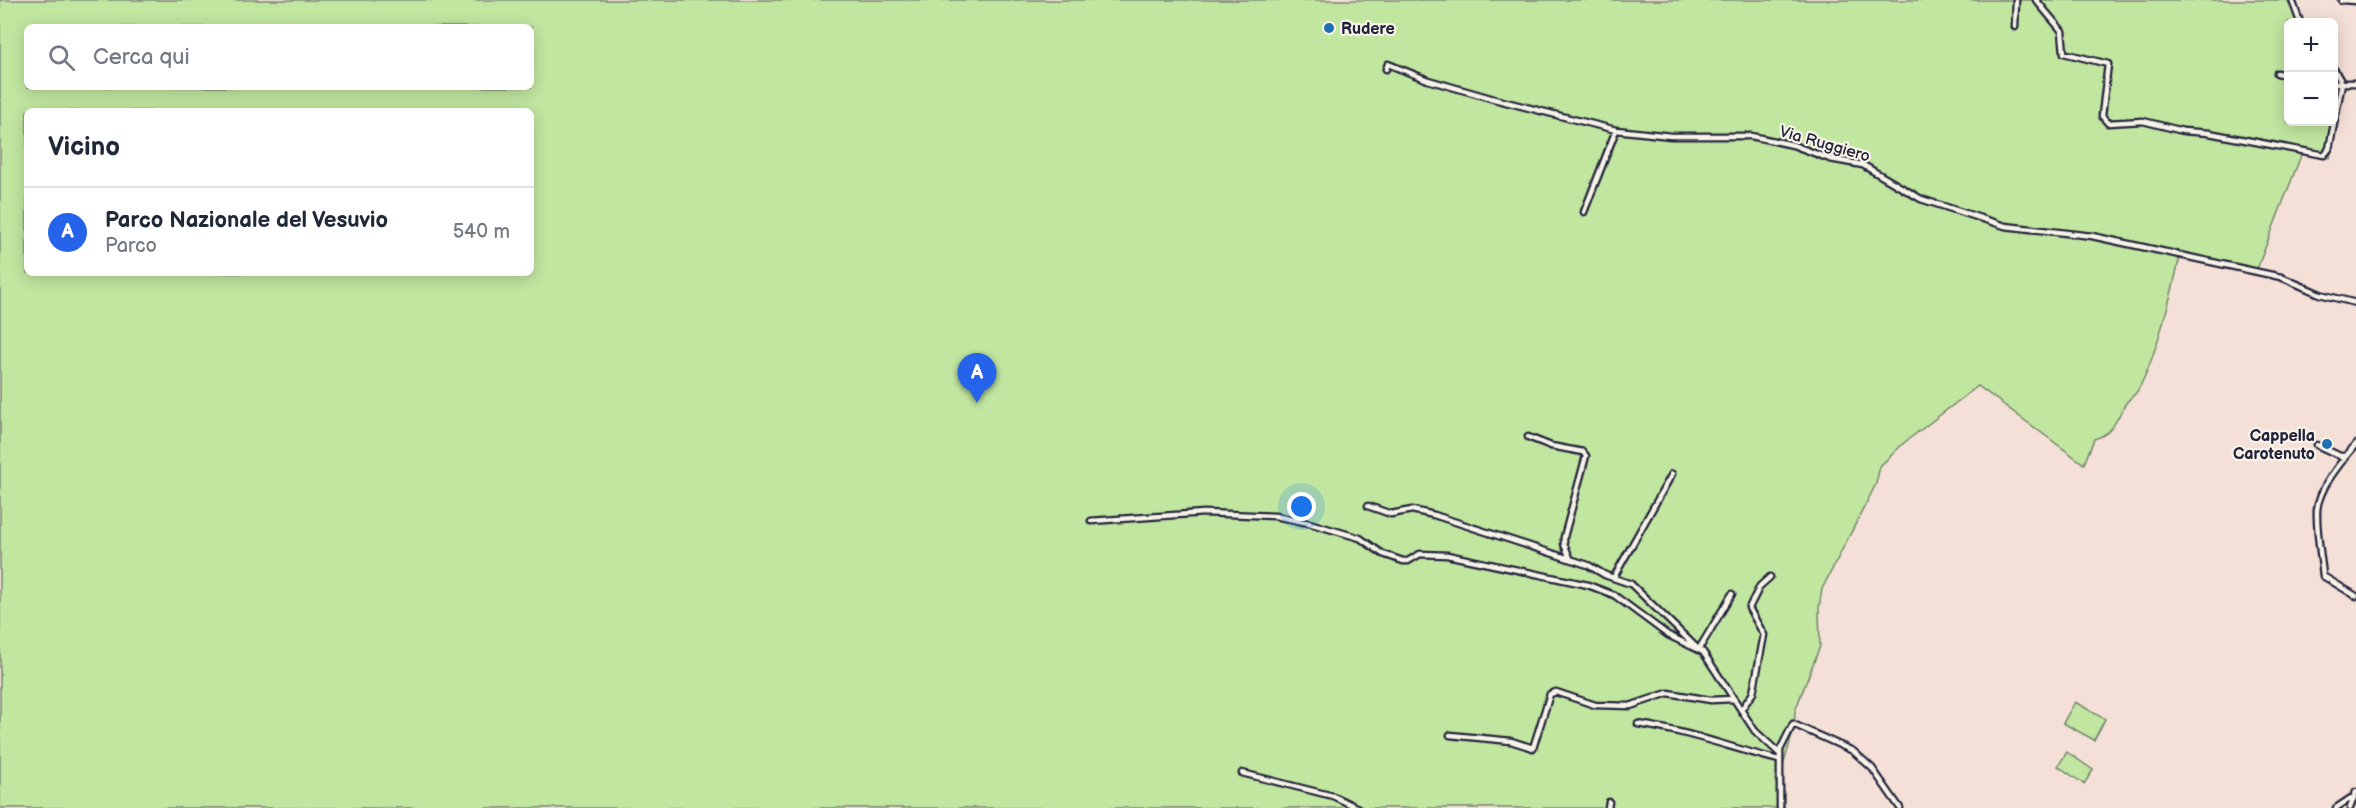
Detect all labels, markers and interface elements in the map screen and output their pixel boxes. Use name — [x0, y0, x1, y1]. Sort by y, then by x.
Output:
map controls — [2284, 18, 2338, 126]
button: + — [2284, 18, 2338, 72]
place label: Rudere — [1341, 20, 1395, 39]
marker: Rudere — [1322, 21, 1336, 35]
search box — [24, 24, 534, 90]
icon: search — [45, 41, 78, 74]
text: Cerca qui — [93, 44, 190, 71]
button: − — [2284, 72, 2338, 126]
street label: Via Ruggiero — [1777, 122, 1872, 166]
text: Vicino — [48, 132, 120, 163]
text: Parco Nazionale del Vesuvio — [105, 207, 388, 234]
text: A — [61, 220, 74, 244]
text: 540 m — [453, 220, 510, 244]
text: Parco — [105, 234, 157, 258]
pin: A — [958, 354, 996, 403]
place label: Cappella Carotenuto — [2233, 427, 2315, 464]
marker: Cappella Carotenuto — [2320, 437, 2334, 451]
your location — [1287, 492, 1316, 521]

